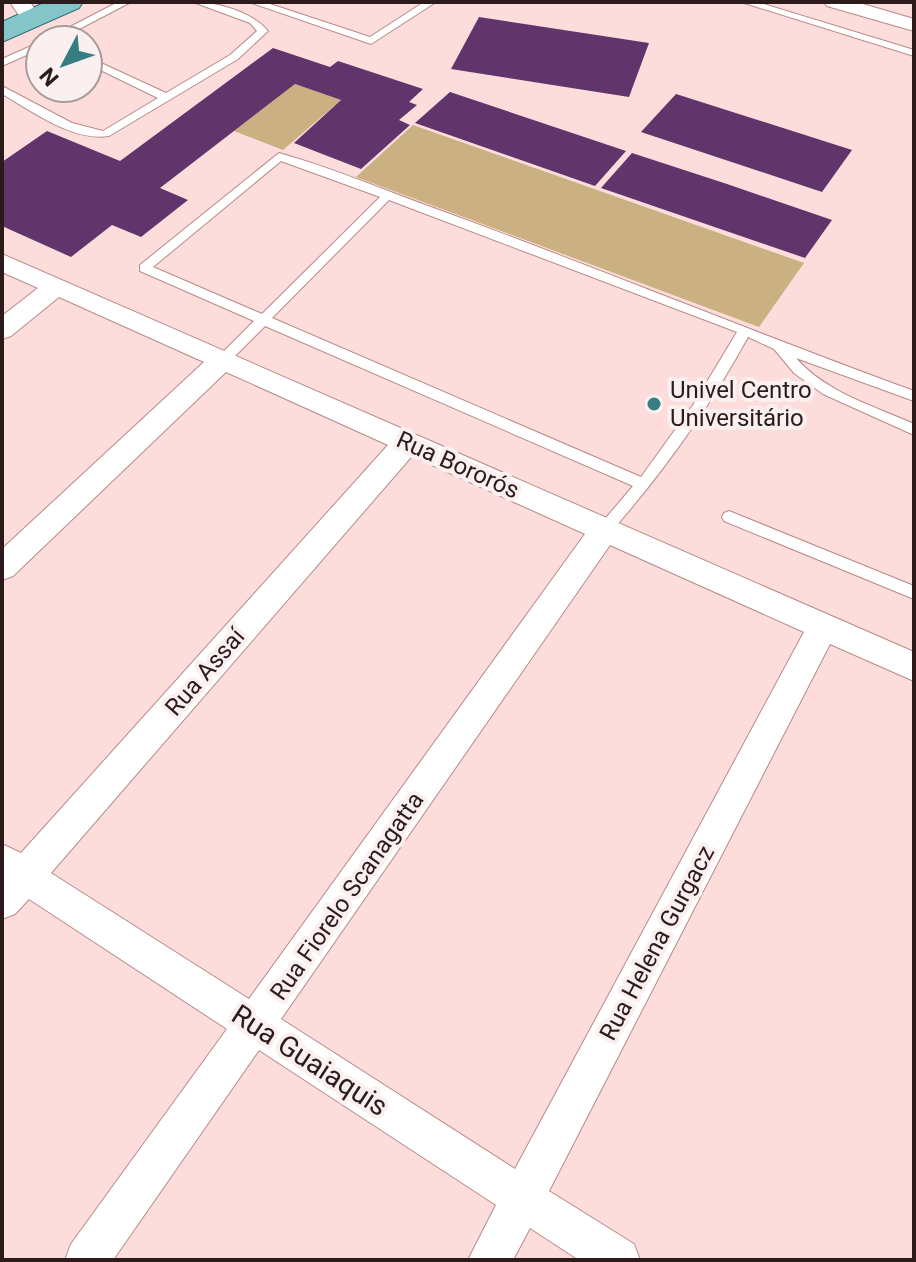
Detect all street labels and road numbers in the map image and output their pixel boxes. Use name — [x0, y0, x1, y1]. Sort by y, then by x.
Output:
street label: Rua Bororós — [392, 426, 524, 504]
street label: Rua Assaí — [160, 622, 251, 721]
street label: Rua Fiorelo Scanagatta — [265, 787, 429, 1005]
street label: Rua Helena Gurgacz — [594, 841, 720, 1045]
street label: Rua Guaiaquis — [226, 998, 394, 1123]

